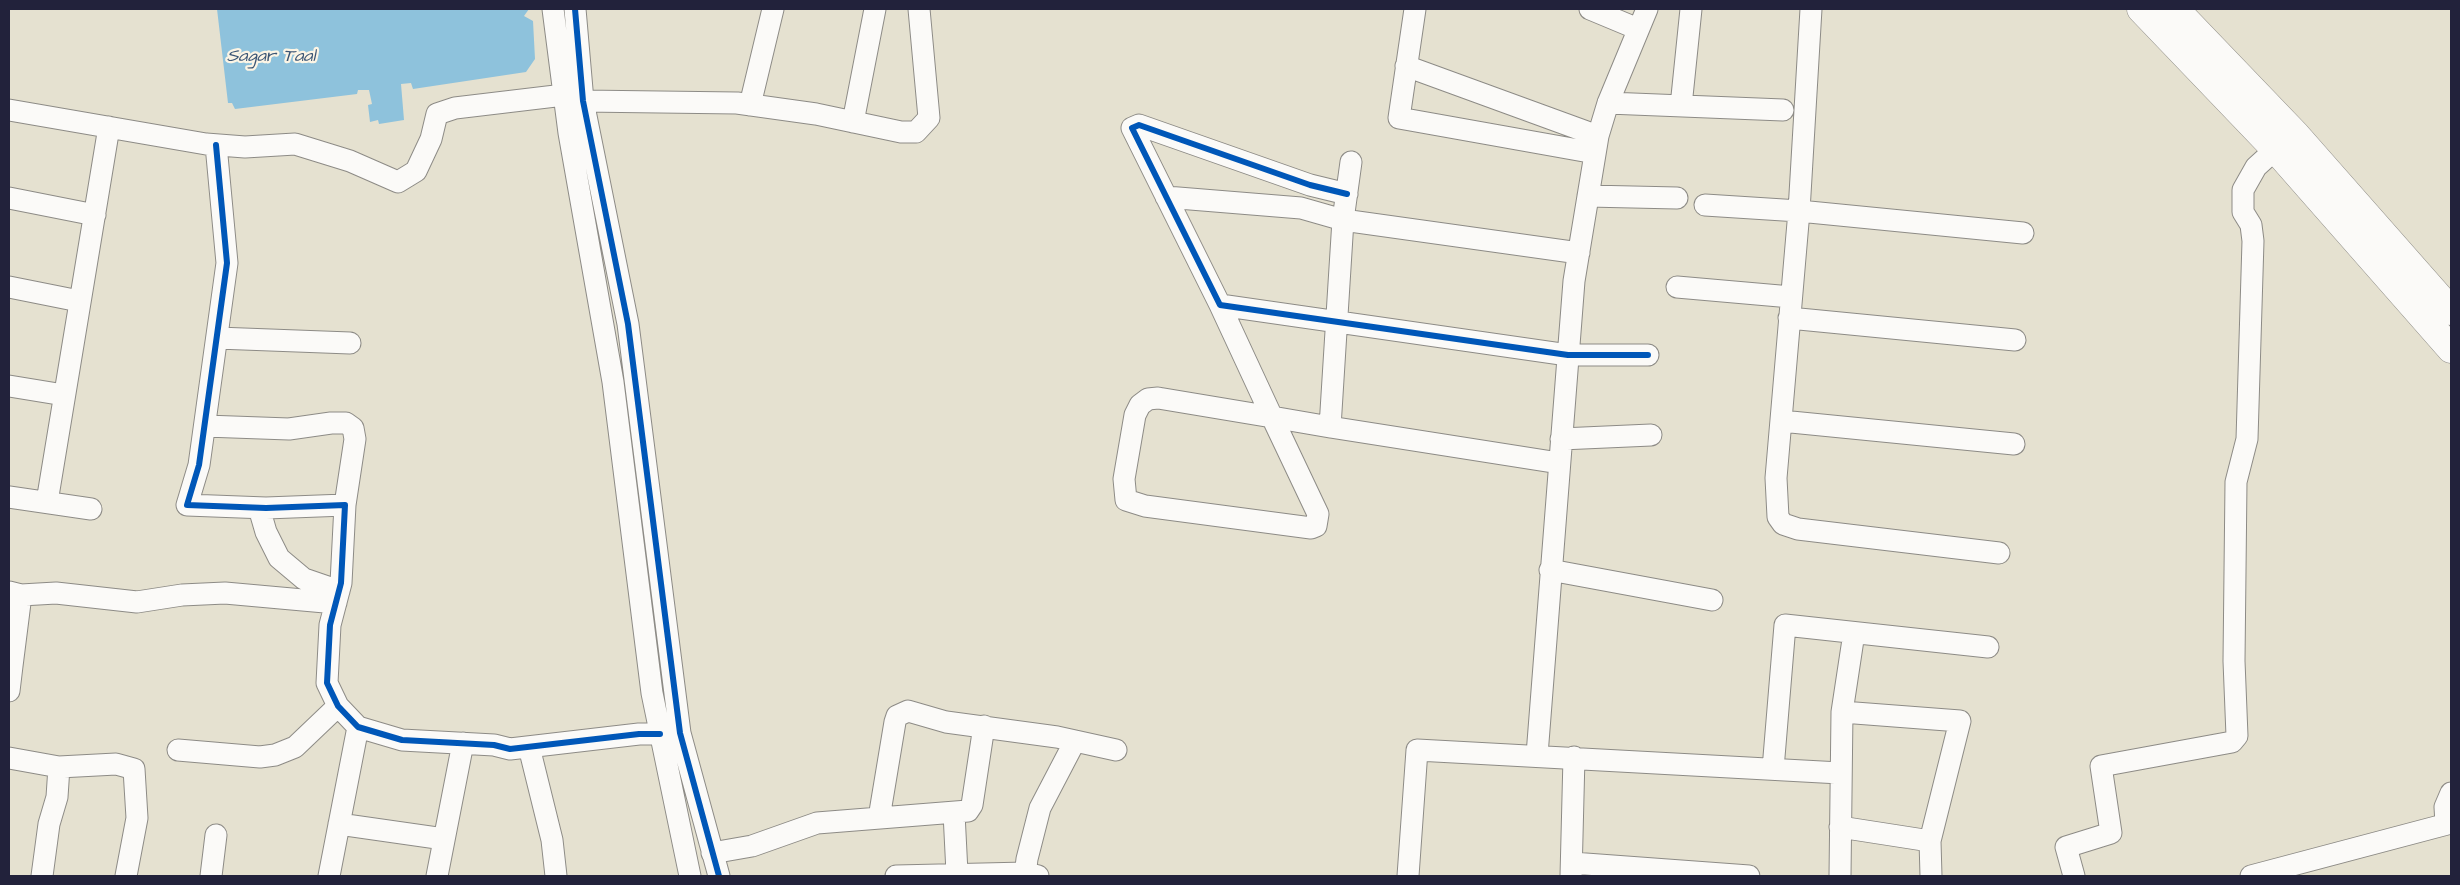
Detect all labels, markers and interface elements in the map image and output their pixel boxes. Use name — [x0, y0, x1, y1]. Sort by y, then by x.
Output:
water label: Sagar Taal — [227, 46, 315, 68]

